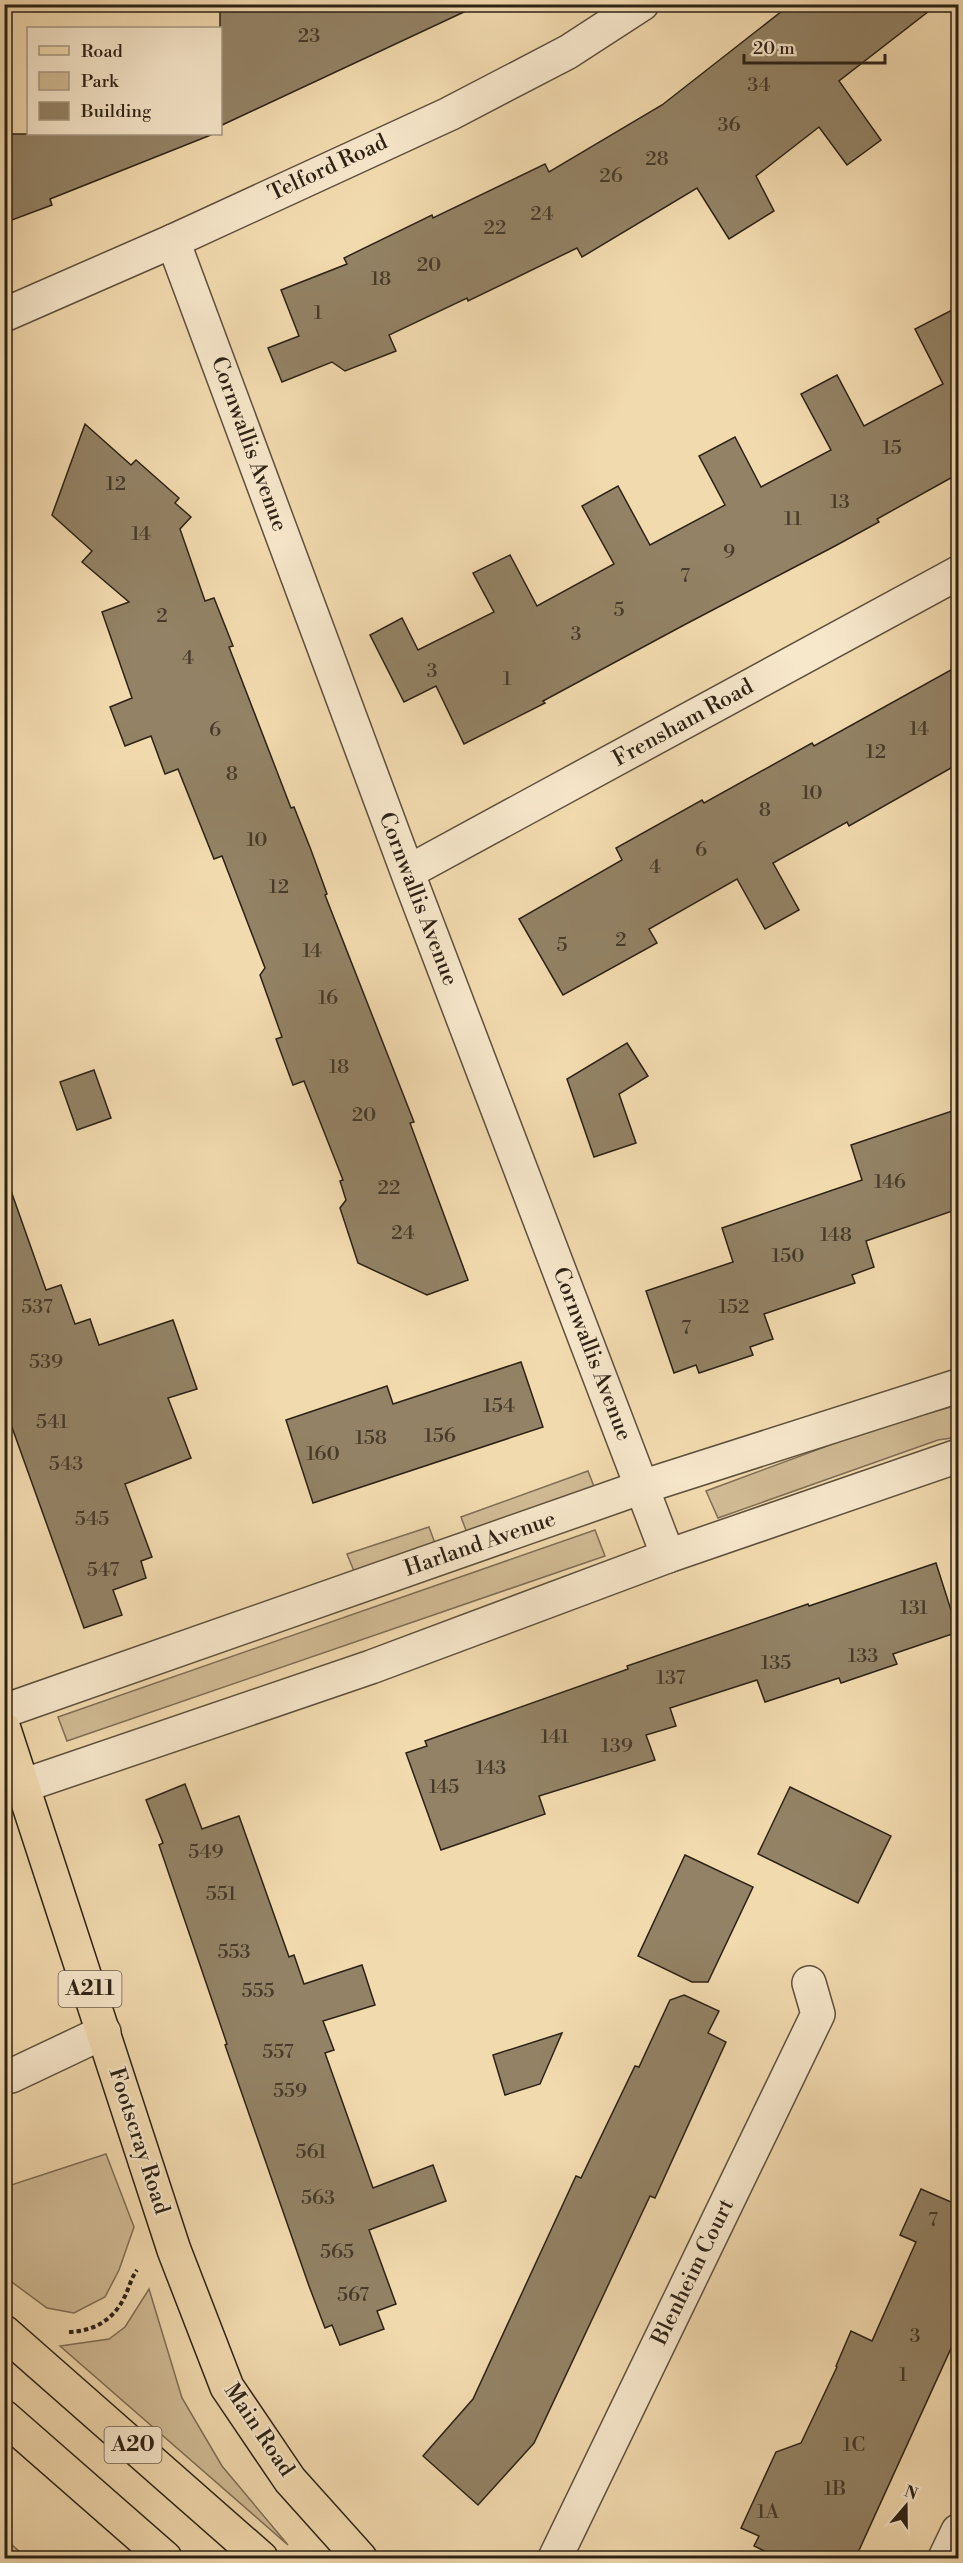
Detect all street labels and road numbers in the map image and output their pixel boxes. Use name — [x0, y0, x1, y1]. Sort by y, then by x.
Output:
street label: Telford Road — [264, 128, 392, 207]
street label: Cornwallis Avenue — [205, 353, 293, 535]
street label: Frensham Road — [608, 673, 758, 773]
street label: Cornwallis Avenue — [372, 808, 464, 990]
street label: Cornwallis Avenue — [546, 1263, 638, 1445]
street label: Harland Avenue — [401, 1505, 559, 1583]
road number: A211 — [58, 1971, 122, 2007]
street label: Footscray Road — [103, 2064, 176, 2218]
street label: Blenheim Court — [645, 2194, 740, 2350]
street label: Main Road — [218, 2378, 300, 2482]
road number: A20 — [104, 2427, 162, 2463]

